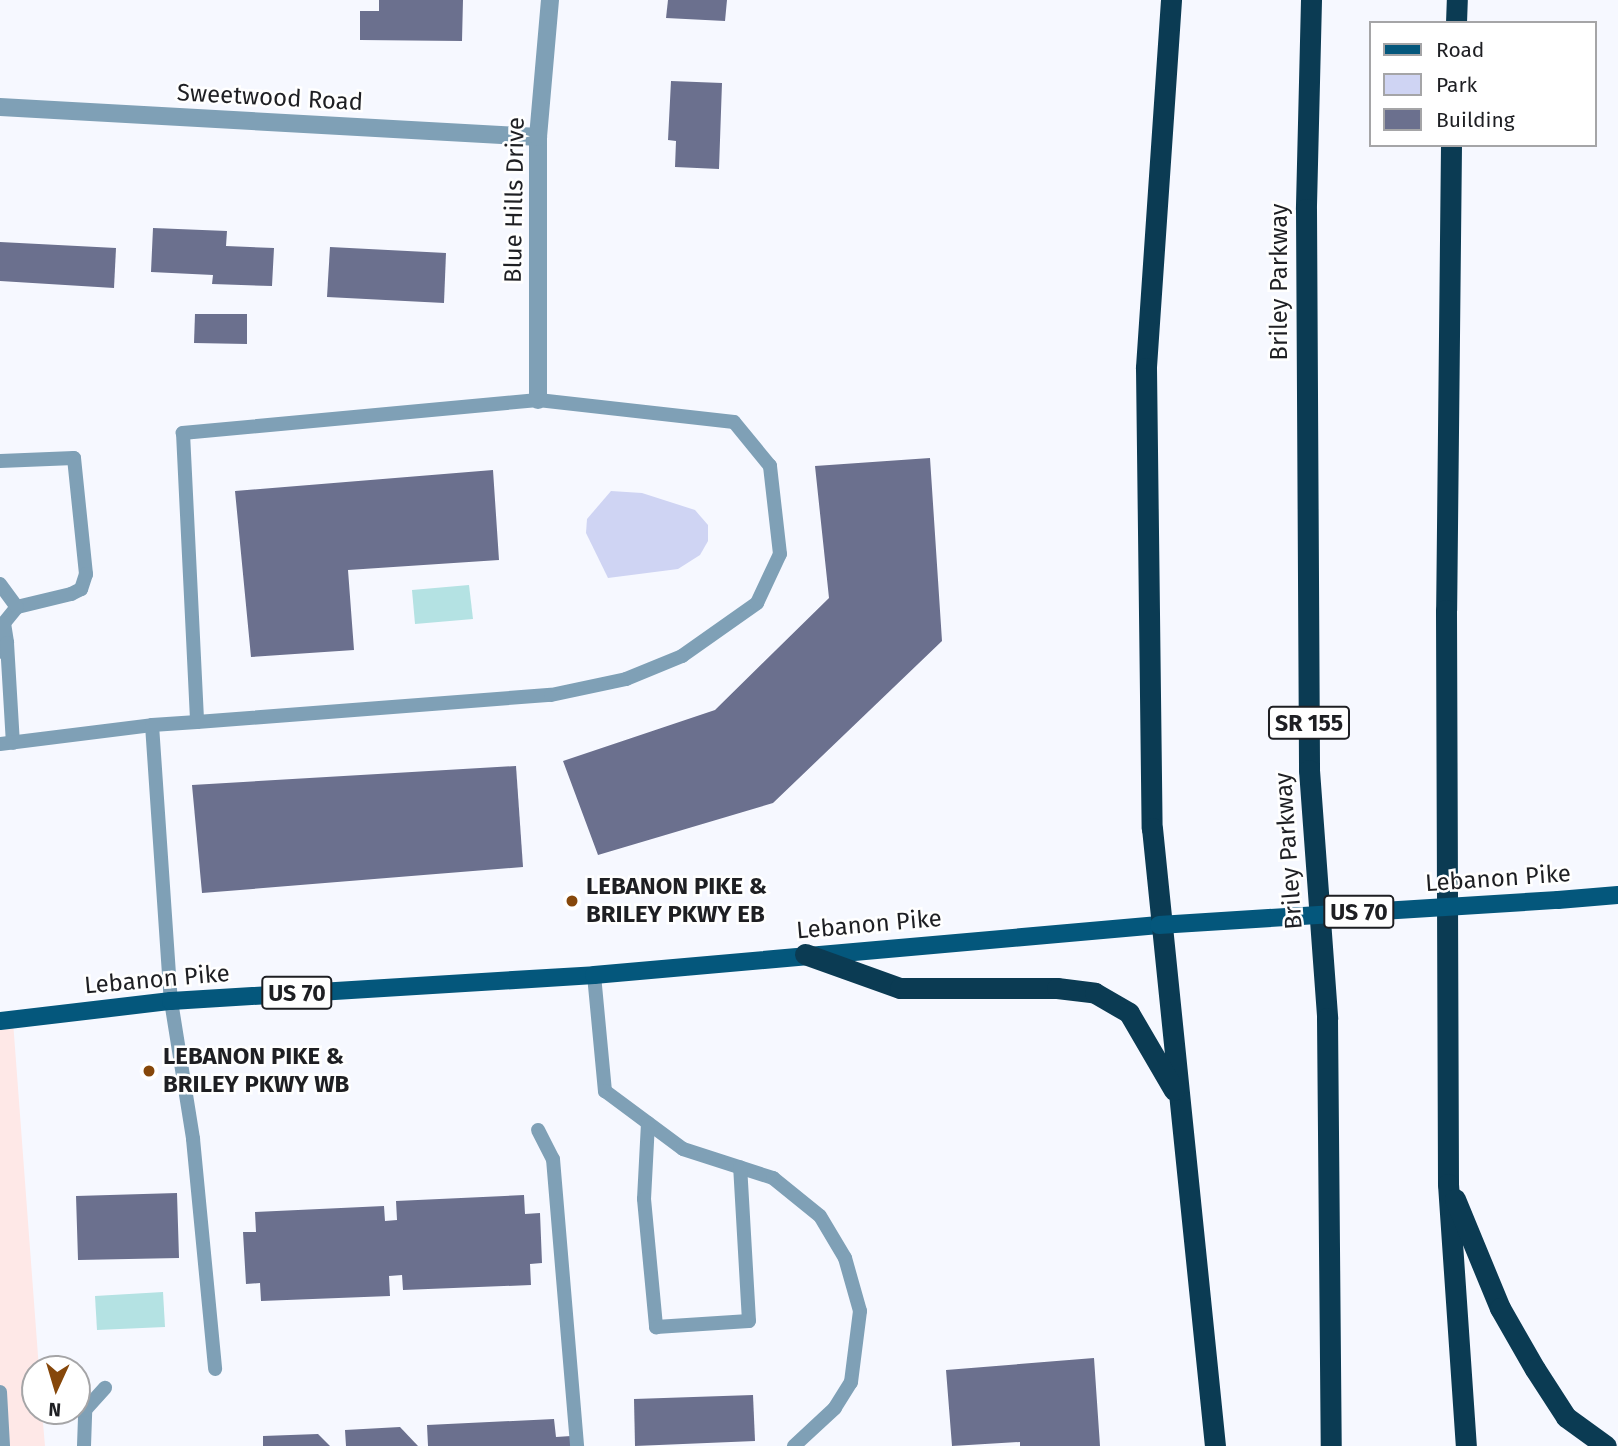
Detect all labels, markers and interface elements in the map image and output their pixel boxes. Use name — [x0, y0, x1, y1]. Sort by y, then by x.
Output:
legend — [1370, 21, 1597, 147]
text: Road — [1436, 37, 1484, 63]
text: Park — [1436, 72, 1477, 98]
street label: Sweetwood Road — [176, 79, 364, 117]
text: Building — [1436, 107, 1515, 133]
street label: Blue Hills Drive — [499, 117, 531, 283]
street label: Briley Parkway — [1266, 203, 1294, 361]
road number: SR 155 — [1267, 704, 1351, 743]
street label: Briley Parkway — [1269, 772, 1309, 930]
street label: Lebanon Pike — [1424, 860, 1572, 898]
place label: LEBANON PIKE & BRILEY PKWY EB — [586, 873, 767, 929]
road number: US 70 — [1322, 892, 1396, 931]
marker: LEBANON PIKE & BRILEY PKWY EB — [564, 893, 580, 909]
street label: Lebanon Pike — [795, 904, 943, 946]
street label: Lebanon Pike — [83, 959, 231, 1001]
road number: US 70 — [260, 974, 334, 1012]
place label: LEBANON PIKE & BRILEY PKWY WB — [163, 1043, 349, 1099]
marker: LEBANON PIKE & BRILEY PKWY WB — [141, 1063, 157, 1079]
north arrow — [21, 1355, 91, 1425]
text: N — [48, 1398, 62, 1421]

